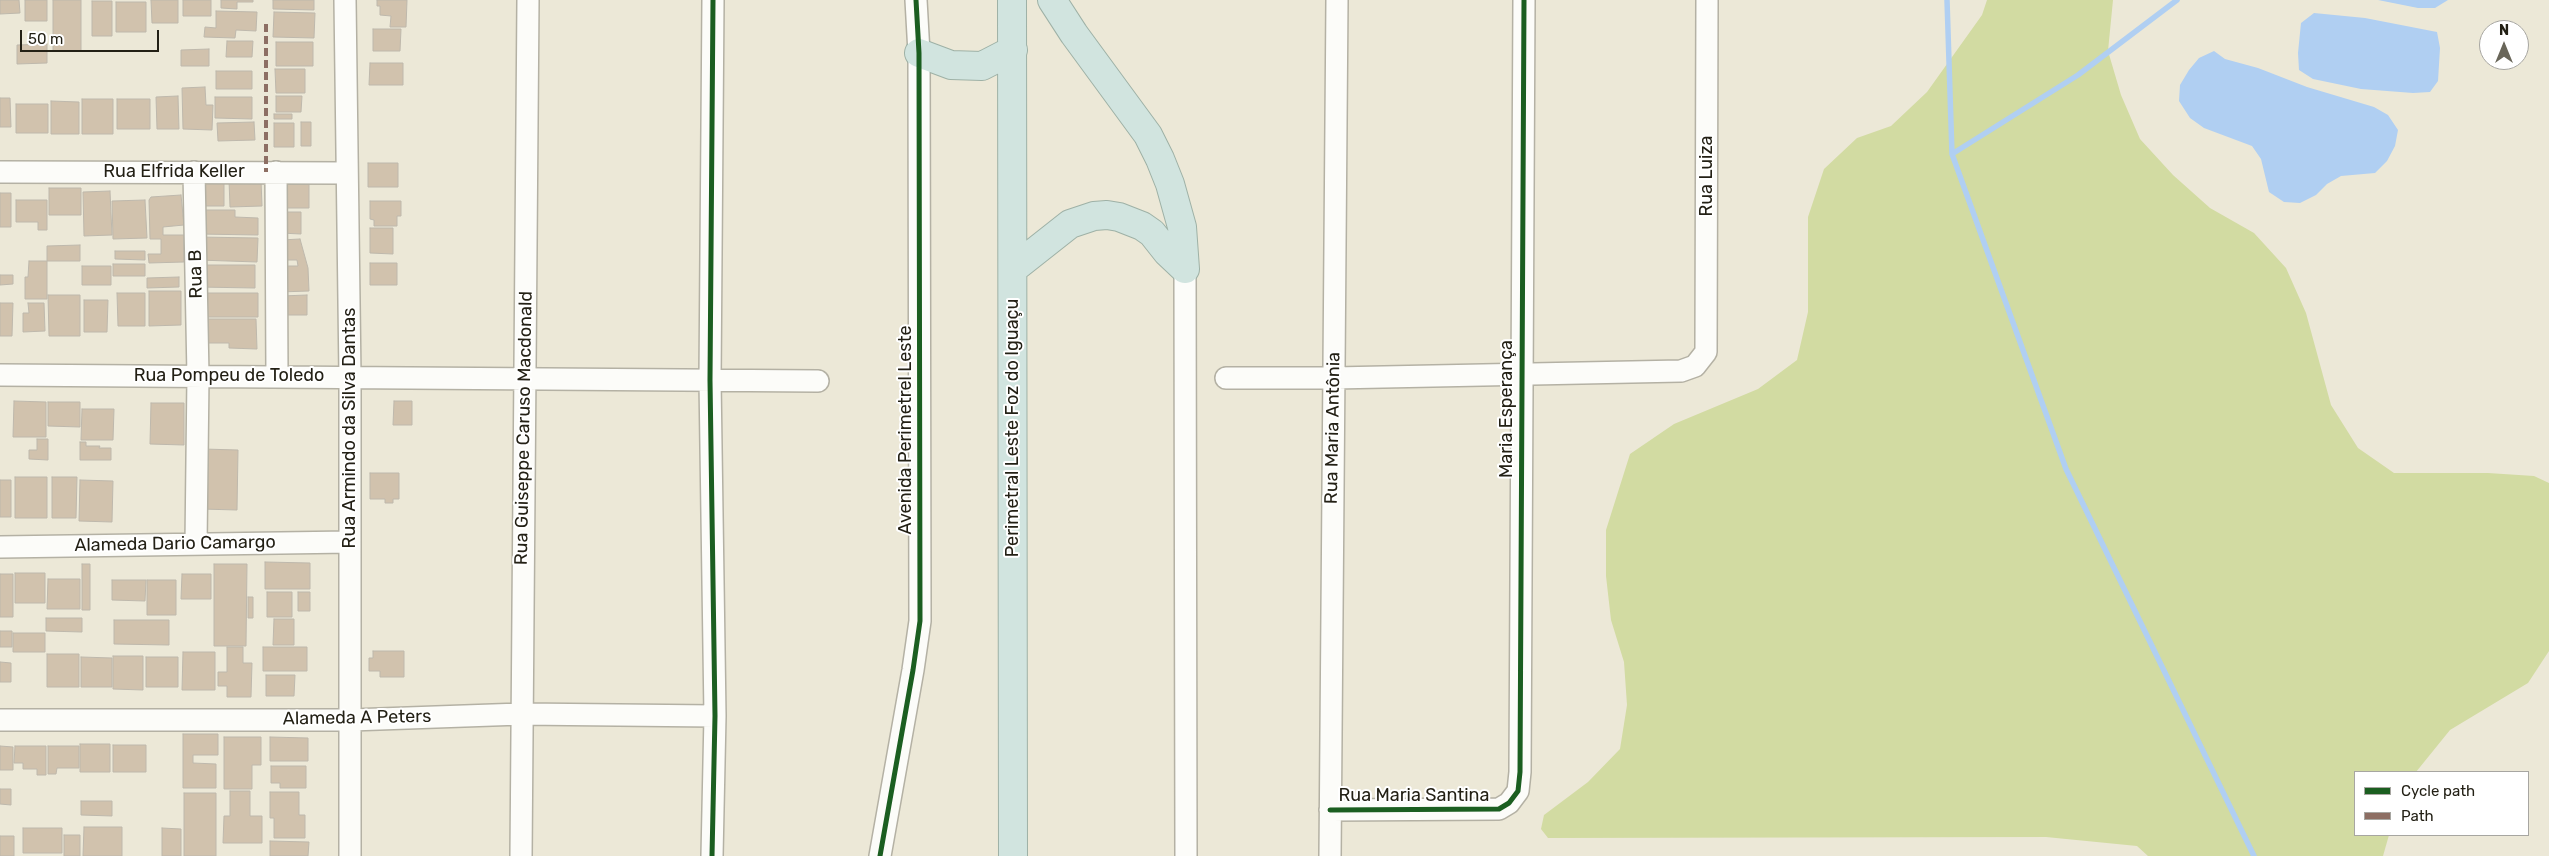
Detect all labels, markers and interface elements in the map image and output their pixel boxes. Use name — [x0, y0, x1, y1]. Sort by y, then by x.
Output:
scale bar — [22, 20, 161, 52]
north arrow — [2479, 20, 2529, 70]
text: N — [2499, 22, 2509, 39]
text: 50 m — [28, 30, 63, 48]
street label: Rua Luiza — [1696, 135, 1718, 217]
street label: Rua Elfrida Keller — [103, 161, 245, 183]
street label: Rua B — [185, 249, 207, 299]
street label: Rua Guiseppe Caruso Macdonald — [511, 291, 537, 565]
street label: Perimetral Leste Foz do Iguaçu — [1002, 299, 1024, 557]
street label: Rua Armindo da Silva Dantas — [339, 308, 361, 548]
street label: Avenida Perimetrel Leste — [895, 325, 917, 535]
street label: Maria Esperança — [1496, 340, 1518, 478]
street label: Rua Maria Antônia — [1321, 352, 1345, 504]
street label: Rua Pompeu de Toledo — [134, 365, 324, 387]
street label: Alameda Dario Camargo — [74, 531, 276, 557]
street label: Alameda A Peters — [283, 706, 431, 730]
legend — [2354, 771, 2529, 836]
text: Cycle path — [2401, 782, 2475, 800]
street label: Rua Maria Santina — [1339, 785, 1489, 807]
text: Path — [2401, 807, 2434, 825]

